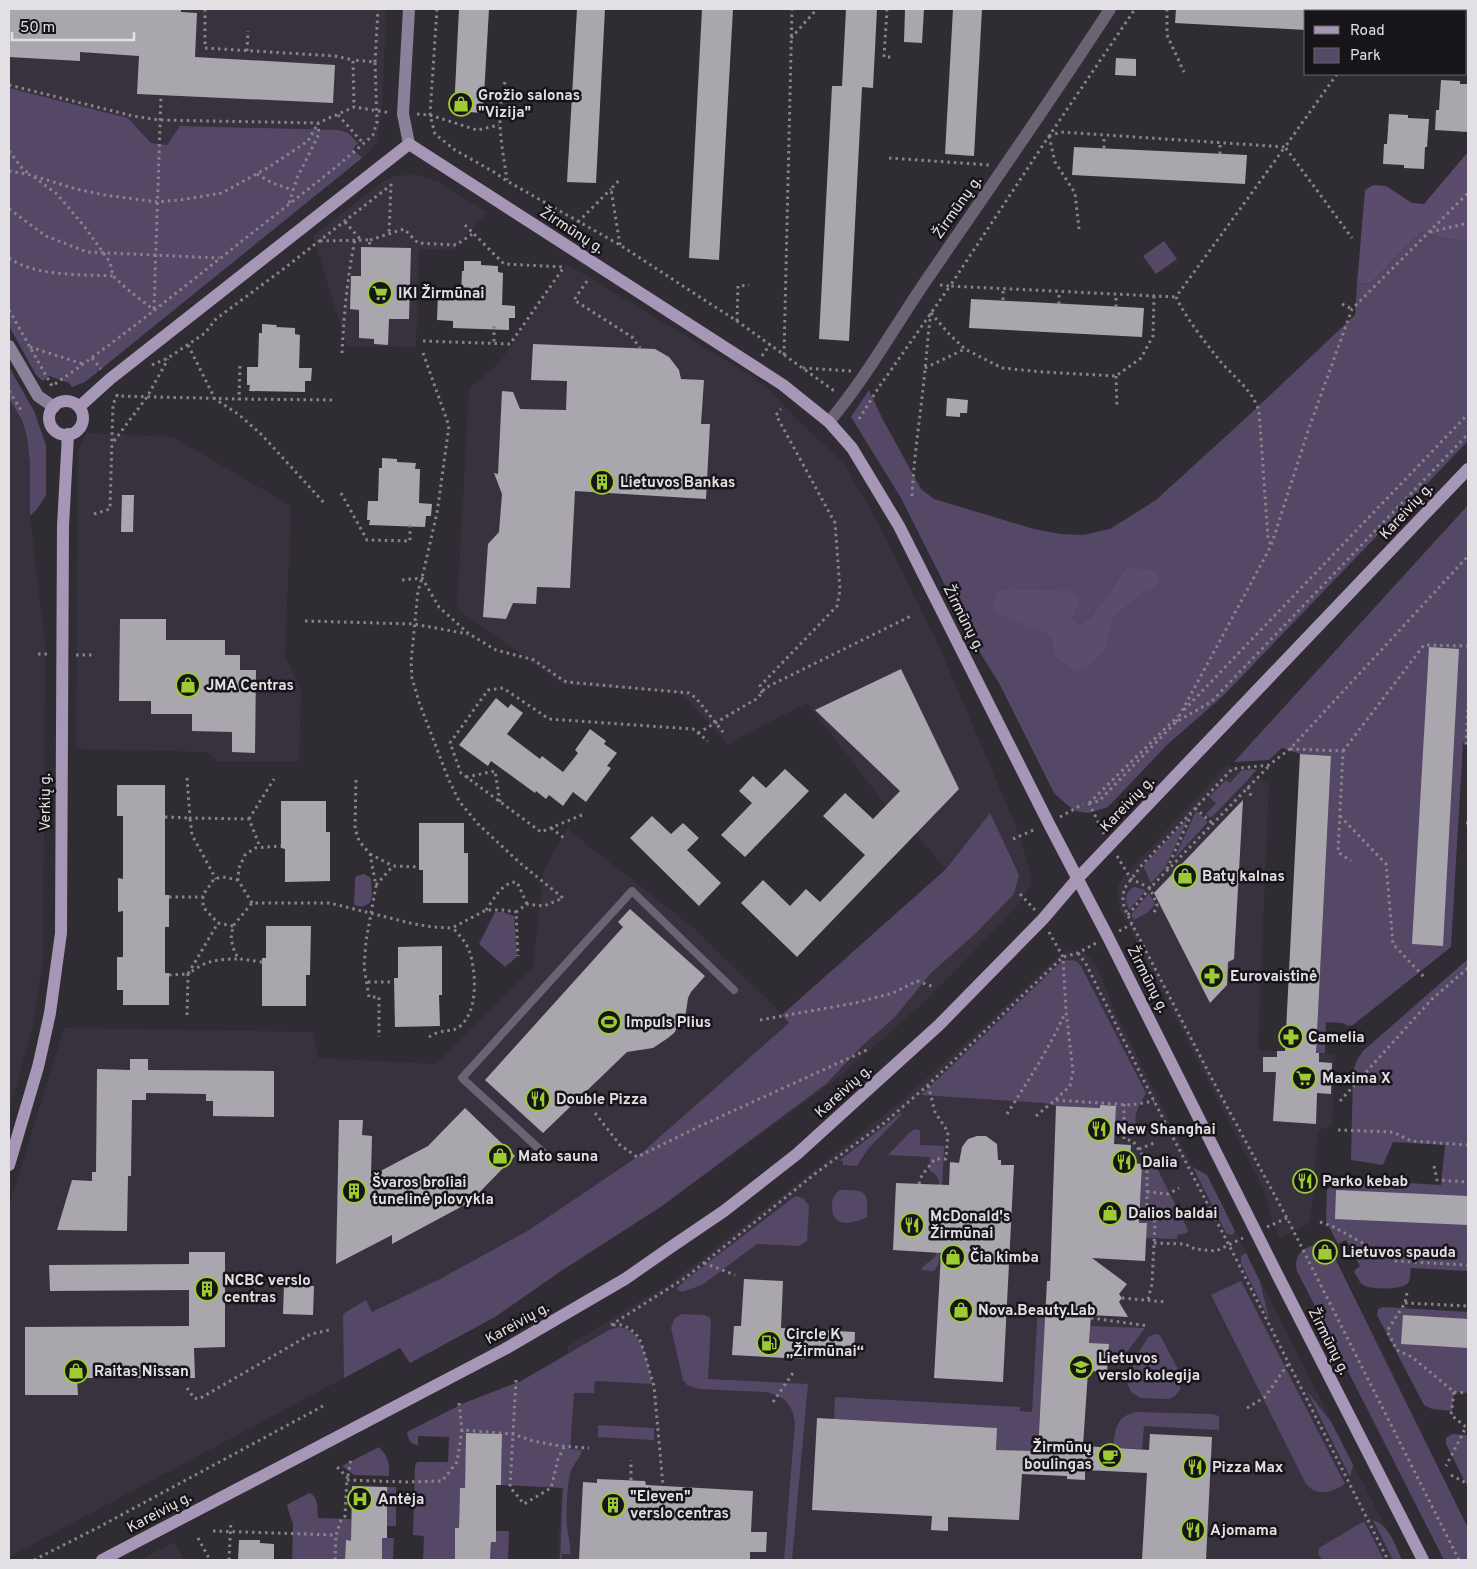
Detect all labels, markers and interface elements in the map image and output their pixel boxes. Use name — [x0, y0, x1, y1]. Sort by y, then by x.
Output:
scale bar — [12, 10, 135, 42]
legend — [1304, 10, 1467, 75]
text: 50 m — [20, 19, 55, 38]
text: Road — [1350, 22, 1385, 41]
text: Park — [1350, 47, 1381, 66]
place label: Grožio salonas "Vizija" — [478, 87, 580, 123]
shop icon: Grožio salonas "Vizija" — [448, 91, 474, 117]
street label: Žirmūnų g. — [929, 172, 987, 243]
street label: Žirmūnų g. — [535, 203, 607, 259]
supermarket icon: IKI Žirmūnai — [367, 280, 393, 306]
place label: IKI Žirmūnai — [398, 284, 485, 304]
building icon: Lietuvos Bankas — [589, 469, 615, 495]
place label: Lietuvos Bankas — [620, 474, 735, 493]
street label: Kareivių g. — [1376, 480, 1438, 544]
street label: Žirmūnų g. — [938, 581, 989, 655]
shop icon: JMA Centras — [175, 672, 201, 698]
place label: JMA Centras — [206, 677, 294, 696]
street label: Verkių g. — [37, 773, 56, 831]
street label: Kareivių g. — [1097, 773, 1159, 837]
shop icon: Batų kalnas — [1172, 863, 1198, 889]
place label: Batų kalnas — [1202, 868, 1285, 887]
street label: Žirmūnų g. — [1122, 942, 1173, 1016]
pharmacy icon: Eurovaistinė — [1199, 963, 1225, 989]
place label: Eurovaistinė — [1230, 968, 1317, 987]
sports icon: Impuls Plius — [596, 1009, 622, 1035]
place label: Impuls Plius — [626, 1014, 711, 1033]
pharmacy icon: Camelia — [1278, 1024, 1304, 1050]
place label: Camelia — [1308, 1029, 1365, 1048]
street label: Kareivių g. — [812, 1062, 876, 1123]
supermarket icon: Maxima X — [1291, 1065, 1317, 1091]
place label: Maxima X — [1322, 1070, 1391, 1089]
restaurant icon: Double Pizza — [525, 1086, 551, 1112]
place label: Double Pizza — [556, 1091, 647, 1110]
restaurant icon: New Shanghai — [1086, 1116, 1112, 1142]
place label: New Shanghai — [1116, 1121, 1216, 1140]
shop icon: Mato sauna — [487, 1143, 513, 1169]
place label: Mato sauna — [518, 1148, 598, 1167]
restaurant icon: Dalia — [1111, 1149, 1137, 1175]
place label: Dalia — [1142, 1154, 1178, 1173]
restaurant icon: Parko kebab — [1292, 1168, 1318, 1194]
place label: Švaros broliai tunelinė plovykla — [372, 1172, 494, 1210]
place label: Parko kebab — [1322, 1173, 1408, 1192]
building icon: Švaros broliai tunelinė plovykla — [341, 1178, 367, 1204]
shop icon: Dalios baldai — [1097, 1200, 1123, 1226]
place label: Dalios baldai — [1128, 1205, 1218, 1224]
place label: McDonald's Žirmūnai — [930, 1208, 1010, 1244]
restaurant icon: McDonald's Žirmūnai — [899, 1212, 925, 1238]
shop icon: Lietuvos spauda — [1312, 1239, 1338, 1265]
shop icon: Čia kimba — [940, 1244, 966, 1270]
place label: Lietuvos spauda — [1342, 1244, 1456, 1263]
place label: Čia kimba — [970, 1247, 1039, 1268]
place label: NCBC verslo centras — [224, 1272, 311, 1308]
building icon: NCBC verslo centras — [194, 1276, 220, 1302]
shop icon: Nova.Beauty.Lab — [948, 1297, 974, 1323]
street label: Kareivių g. — [482, 1299, 553, 1350]
place label: Nova.Beauty.Lab — [978, 1302, 1096, 1321]
street label: Žirmūnų g. — [1303, 1304, 1354, 1378]
place label: Circle K „Žirmūnai“ — [786, 1326, 864, 1362]
fuel station icon: Circle K „Žirmūnai“ — [756, 1330, 782, 1356]
place label: Lietuvos verslo kolegija — [1098, 1350, 1200, 1386]
school or university icon: Lietuvos verslo kolegija — [1068, 1354, 1094, 1380]
shop icon: Raitas Nissan — [63, 1358, 89, 1384]
place label: Raitas Nissan — [94, 1363, 189, 1382]
place label: Žirmūnų boulingas — [1024, 1438, 1092, 1475]
cafe icon: Žirmūnų boulingas — [1097, 1443, 1123, 1469]
restaurant icon: Pizza Max — [1182, 1454, 1208, 1480]
place label: Pizza Max — [1212, 1459, 1284, 1478]
hospital icon: Antėja — [347, 1486, 373, 1512]
street label: Kareivių g. — [124, 1488, 195, 1538]
place label: "Eleven" verslo centras — [630, 1488, 729, 1524]
place label: Antėja — [378, 1491, 424, 1510]
building icon: "Eleven" verslo centras — [600, 1492, 626, 1518]
restaurant icon: Ajomama — [1180, 1517, 1206, 1543]
place label: Ajomama — [1210, 1522, 1277, 1541]

